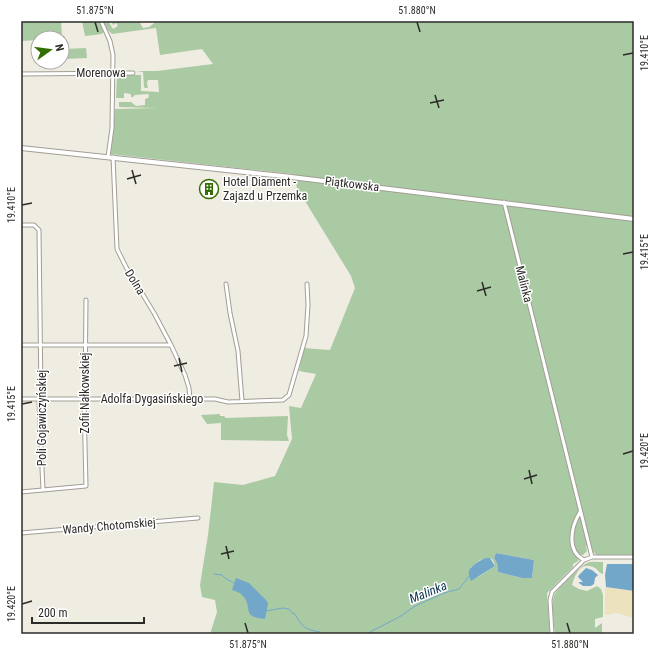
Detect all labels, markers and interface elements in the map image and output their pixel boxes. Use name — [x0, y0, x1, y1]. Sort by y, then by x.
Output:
text: 51.875°N — [76, 5, 114, 16]
text: 51.880°N — [398, 5, 436, 16]
north arrow — [30, 30, 70, 70]
text: 19.410°E — [639, 35, 650, 71]
text: N — [52, 43, 66, 53]
street label: Morenowa — [76, 66, 126, 80]
street label: Piątkowska — [324, 174, 380, 194]
place label: Hotel Diament - Zajazd u Przemka — [223, 175, 307, 203]
building icon: Hotel Diament - Zajazd u Przemka — [198, 178, 220, 200]
text: 19.410°E — [6, 187, 17, 223]
text: 19.415°E — [639, 234, 650, 270]
street label: Malinka — [513, 264, 535, 304]
street label: Dolna — [122, 267, 148, 297]
street label: Zofii Nałkowskiej — [78, 353, 92, 433]
street label: Poli Gojawiczyńskiej — [35, 370, 49, 466]
text: 19.415°E — [6, 386, 17, 422]
street label: Adolfa Dygasińskiego — [101, 392, 203, 406]
text: 19.420°E — [639, 433, 650, 469]
street label: Wandy Chotomskiej — [62, 515, 156, 537]
water label: Malinka — [407, 578, 449, 606]
text: 19.420°E — [6, 586, 17, 622]
scale bar — [32, 599, 144, 625]
text: 200 m — [38, 606, 68, 620]
text: 51.875°N — [229, 639, 267, 650]
text: 51.880°N — [551, 639, 589, 650]

